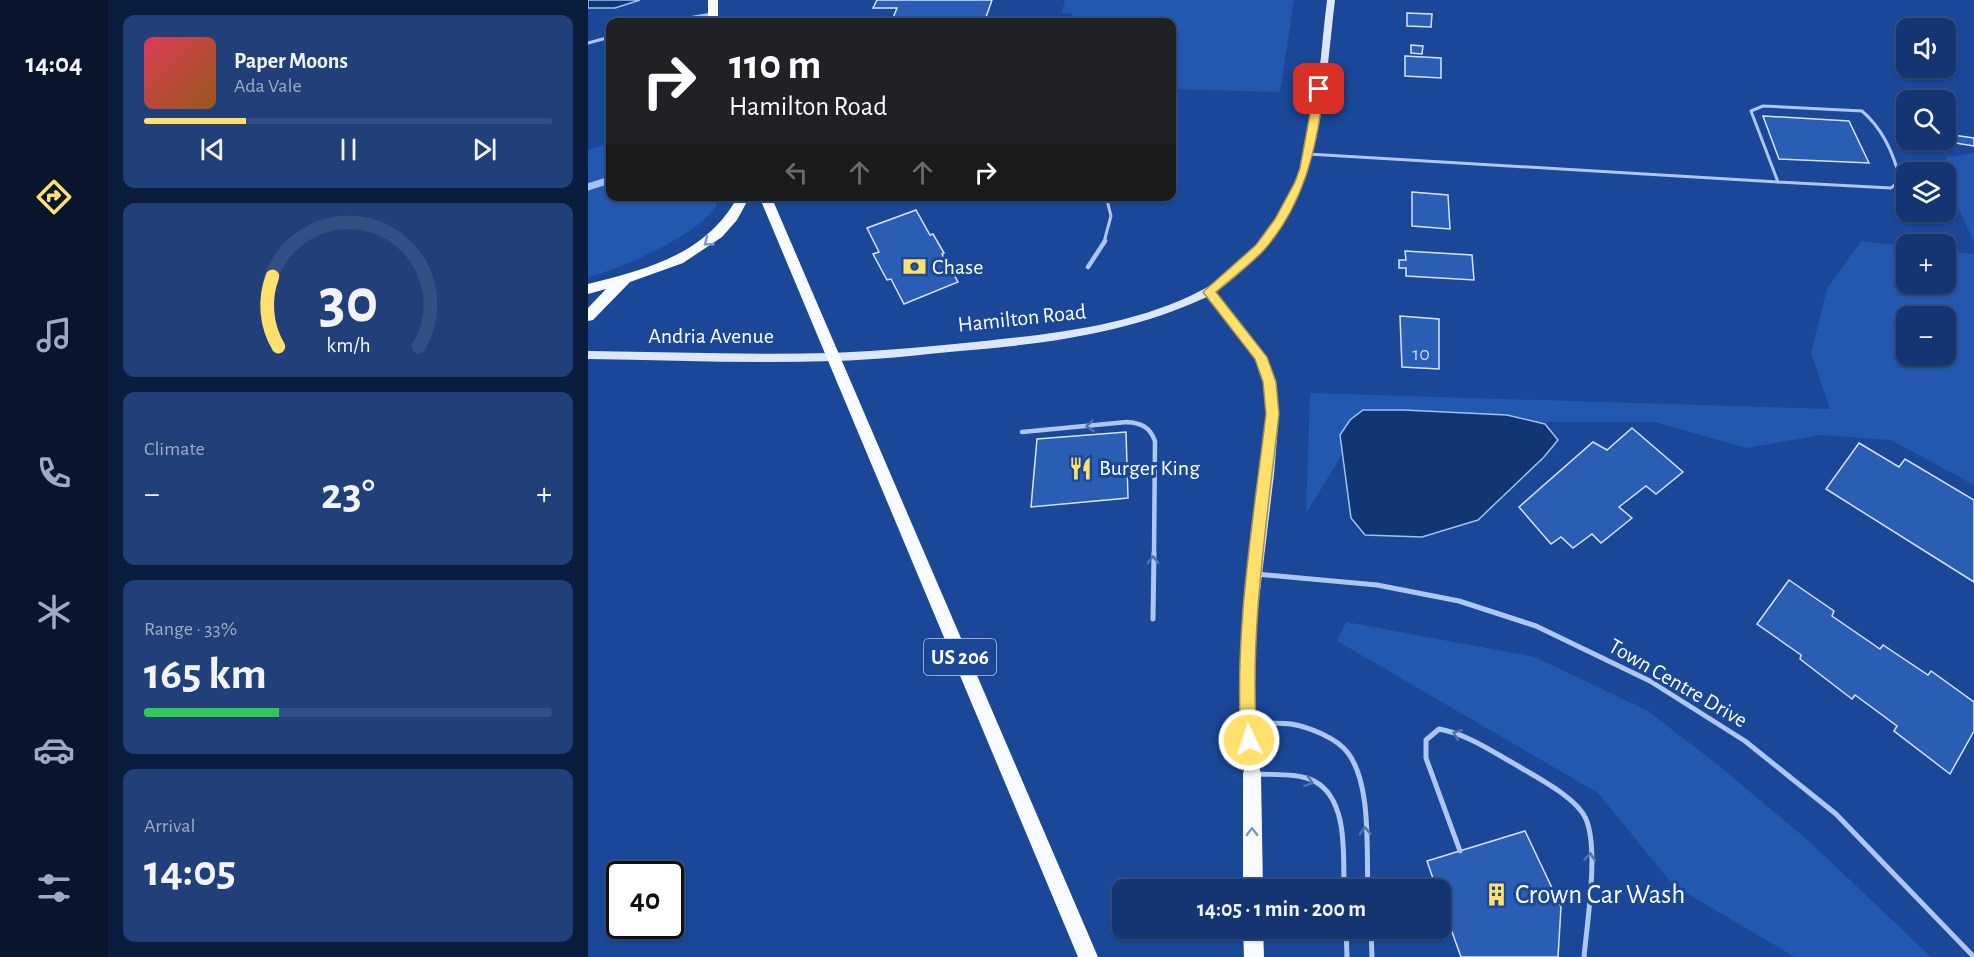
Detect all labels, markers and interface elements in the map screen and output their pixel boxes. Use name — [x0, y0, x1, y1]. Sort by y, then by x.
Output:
map controls — [1896, 18, 1956, 366]
button: sound — [1896, 18, 1956, 78]
icon: right — [630, 42, 708, 120]
text: 110 m — [729, 44, 821, 86]
text: 14:04 — [25, 50, 83, 77]
text: Paper Moons — [234, 50, 348, 72]
pin — [1293, 63, 1344, 114]
icon: arrive — [1302, 72, 1335, 105]
text: Ada Vale — [234, 76, 302, 96]
button: search — [1896, 90, 1956, 150]
text: Hamilton Road — [729, 93, 887, 120]
icon: previous — [196, 133, 229, 166]
icon: pause — [332, 133, 365, 166]
icon: next — [468, 133, 501, 166]
icon: left — [780, 156, 813, 189]
icon: ahead — [843, 156, 876, 189]
icon: ahead — [906, 156, 939, 189]
icon: right — [969, 156, 1002, 189]
button: layers — [1896, 162, 1956, 222]
icon: directions — [33, 176, 75, 218]
one-way arrow — [704, 234, 715, 245]
button: + — [1896, 234, 1956, 294]
bank icon: Chase — [901, 254, 927, 280]
place label: Chase — [932, 256, 983, 278]
text: 30 — [318, 271, 378, 333]
street label: Hamilton Road — [957, 300, 1087, 336]
button: − — [1896, 306, 1956, 366]
icon: music — [33, 314, 75, 356]
street label: Andria Avenue — [648, 325, 774, 347]
text: km/h — [326, 336, 370, 357]
house number: 10 — [1412, 344, 1430, 364]
one-way arrow — [1085, 419, 1094, 432]
text: Climate — [144, 439, 205, 459]
icon: phone — [33, 452, 75, 494]
restaurant icon: Burger King — [1068, 455, 1094, 481]
place label: Burger King — [1099, 457, 1200, 479]
text: 23° — [321, 472, 375, 517]
text: − — [144, 478, 160, 511]
text: + — [536, 478, 552, 511]
one-way arrow — [1147, 556, 1160, 565]
icon: climate — [33, 591, 75, 633]
text: Range · 33% — [144, 619, 237, 639]
street label: Town Centre Drive — [1605, 635, 1751, 731]
road number: US 206 — [924, 639, 996, 675]
text: 165 km — [144, 652, 267, 697]
position arrow — [1217, 708, 1281, 772]
icon: car — [33, 729, 75, 771]
one-way arrow — [1452, 729, 1463, 741]
one-way arrow — [1303, 775, 1314, 787]
text: Arrival — [144, 816, 195, 836]
one-way arrow — [1246, 827, 1258, 836]
one-way arrow — [1358, 827, 1371, 836]
text: 14:05 — [144, 849, 236, 894]
one-way arrow — [1584, 852, 1597, 861]
speed limit sign: 40 — [606, 861, 684, 939]
icon: filters — [33, 867, 75, 909]
building icon: Crown Car Wash — [1484, 881, 1510, 907]
place label: Crown Car Wash — [1515, 881, 1685, 908]
text: 14:05 · 1 min · 200 m — [1197, 898, 1366, 920]

